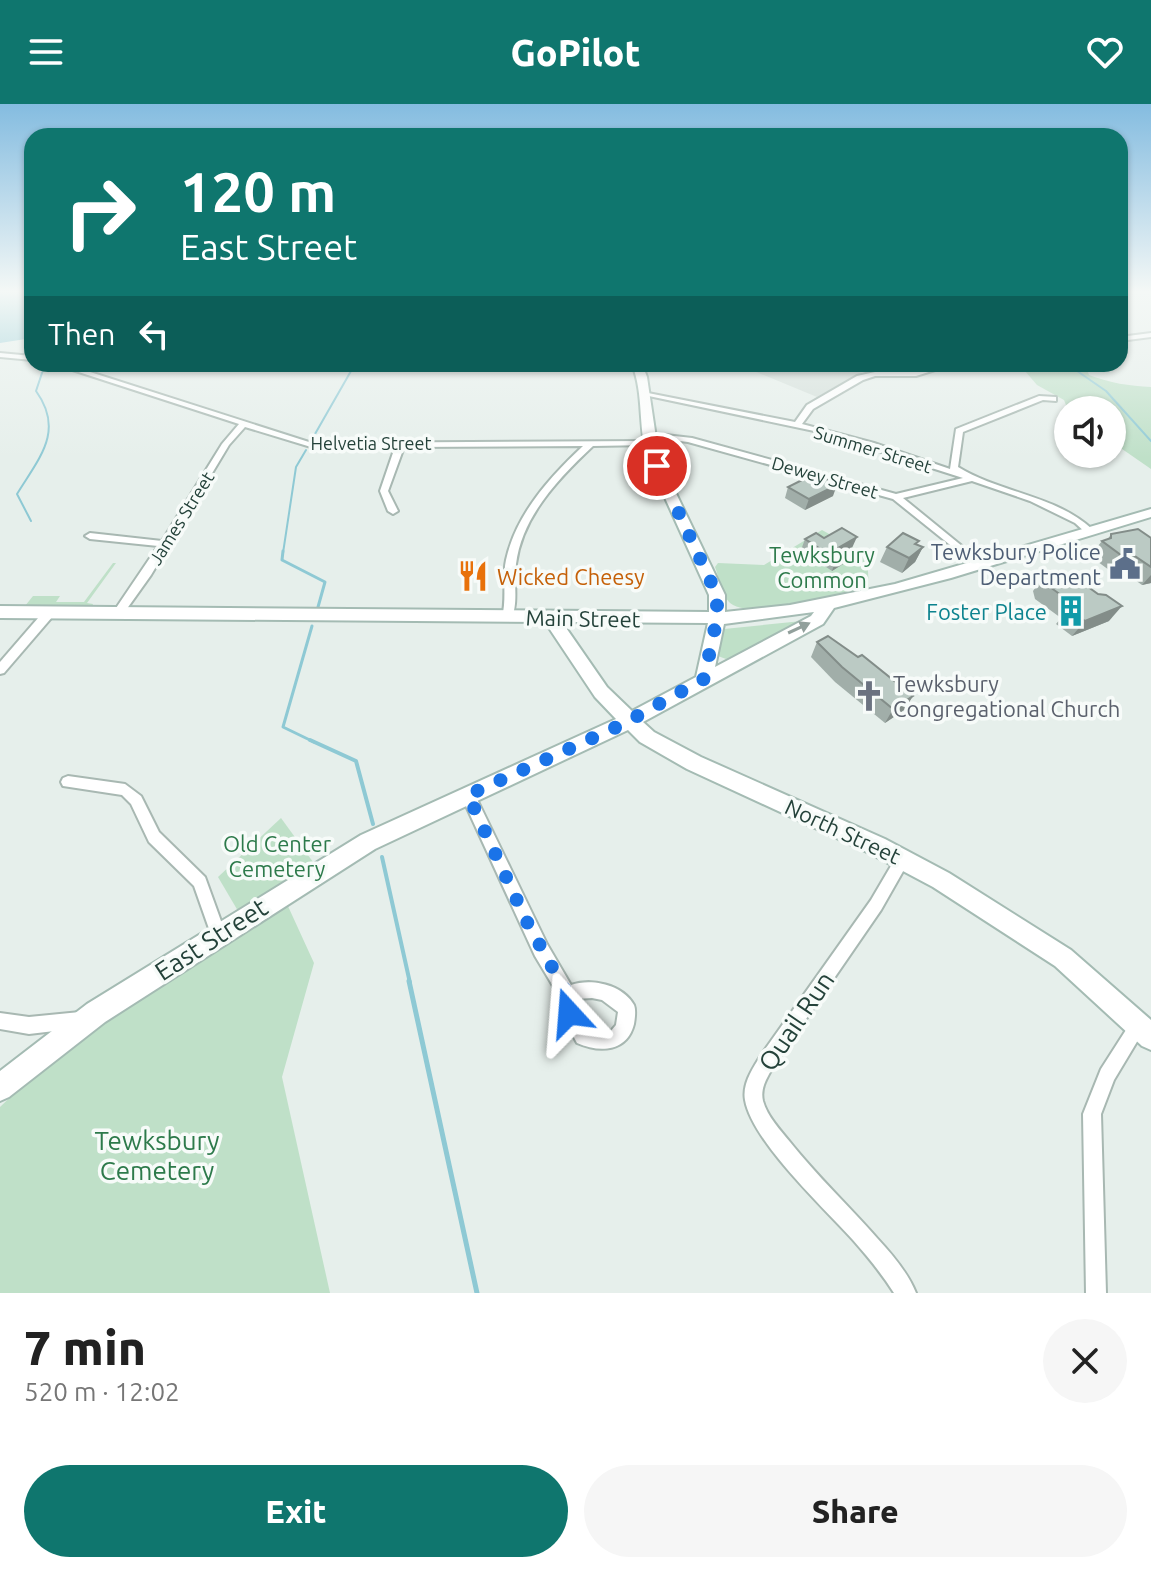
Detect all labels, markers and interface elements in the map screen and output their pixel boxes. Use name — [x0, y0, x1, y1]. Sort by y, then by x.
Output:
icon: menu — [24, 30, 68, 74]
icon: heart — [1083, 30, 1127, 74]
text: GoPilot — [511, 32, 640, 73]
icon: right — [48, 160, 152, 264]
text: 120 m — [180, 160, 336, 223]
text: East Street — [180, 226, 357, 267]
icon: left — [132, 312, 176, 356]
text: Then — [48, 317, 116, 351]
map controls — [1054, 396, 1126, 468]
button: sound — [1054, 396, 1126, 468]
street label: Summer Street — [812, 422, 934, 476]
pin — [623, 432, 691, 500]
street label: Helvetia Street — [311, 433, 431, 453]
icon: arrive — [635, 444, 679, 488]
street label: Dewey Street — [770, 452, 880, 502]
street label: James Street — [144, 468, 218, 568]
place label: Tewksbury Police Department — [931, 539, 1101, 589]
park label: Tewksbury Common — [769, 542, 875, 592]
public building icon: Tewksbury Police Department — [1108, 547, 1142, 581]
restaurant icon: Wicked Cheesy — [456, 559, 490, 593]
place label: Wicked Cheesy — [497, 564, 645, 589]
building icon: Foster Place — [1054, 594, 1088, 628]
place label: Foster Place — [926, 599, 1047, 624]
street label: Main Street — [525, 605, 641, 632]
one-way arrow — [788, 621, 811, 635]
place label: Tewksbury Congregational Church — [893, 671, 1120, 721]
church icon: Tewksbury Congregational Church — [852, 679, 886, 713]
street label: North Street — [781, 793, 905, 869]
park label: Old Center Cemetery — [223, 831, 332, 881]
street label: East Street — [149, 892, 273, 986]
street label: Quail Run — [752, 966, 840, 1076]
position arrow — [527, 971, 611, 1055]
park label: Tewksbury Cemetery — [94, 1126, 220, 1185]
button: close — [1043, 1319, 1127, 1403]
text: 7 min — [24, 1320, 146, 1374]
text: 520 m · 12:02 — [24, 1377, 180, 1406]
button: Exit — [24, 1465, 568, 1557]
button: Share — [584, 1465, 1127, 1557]

